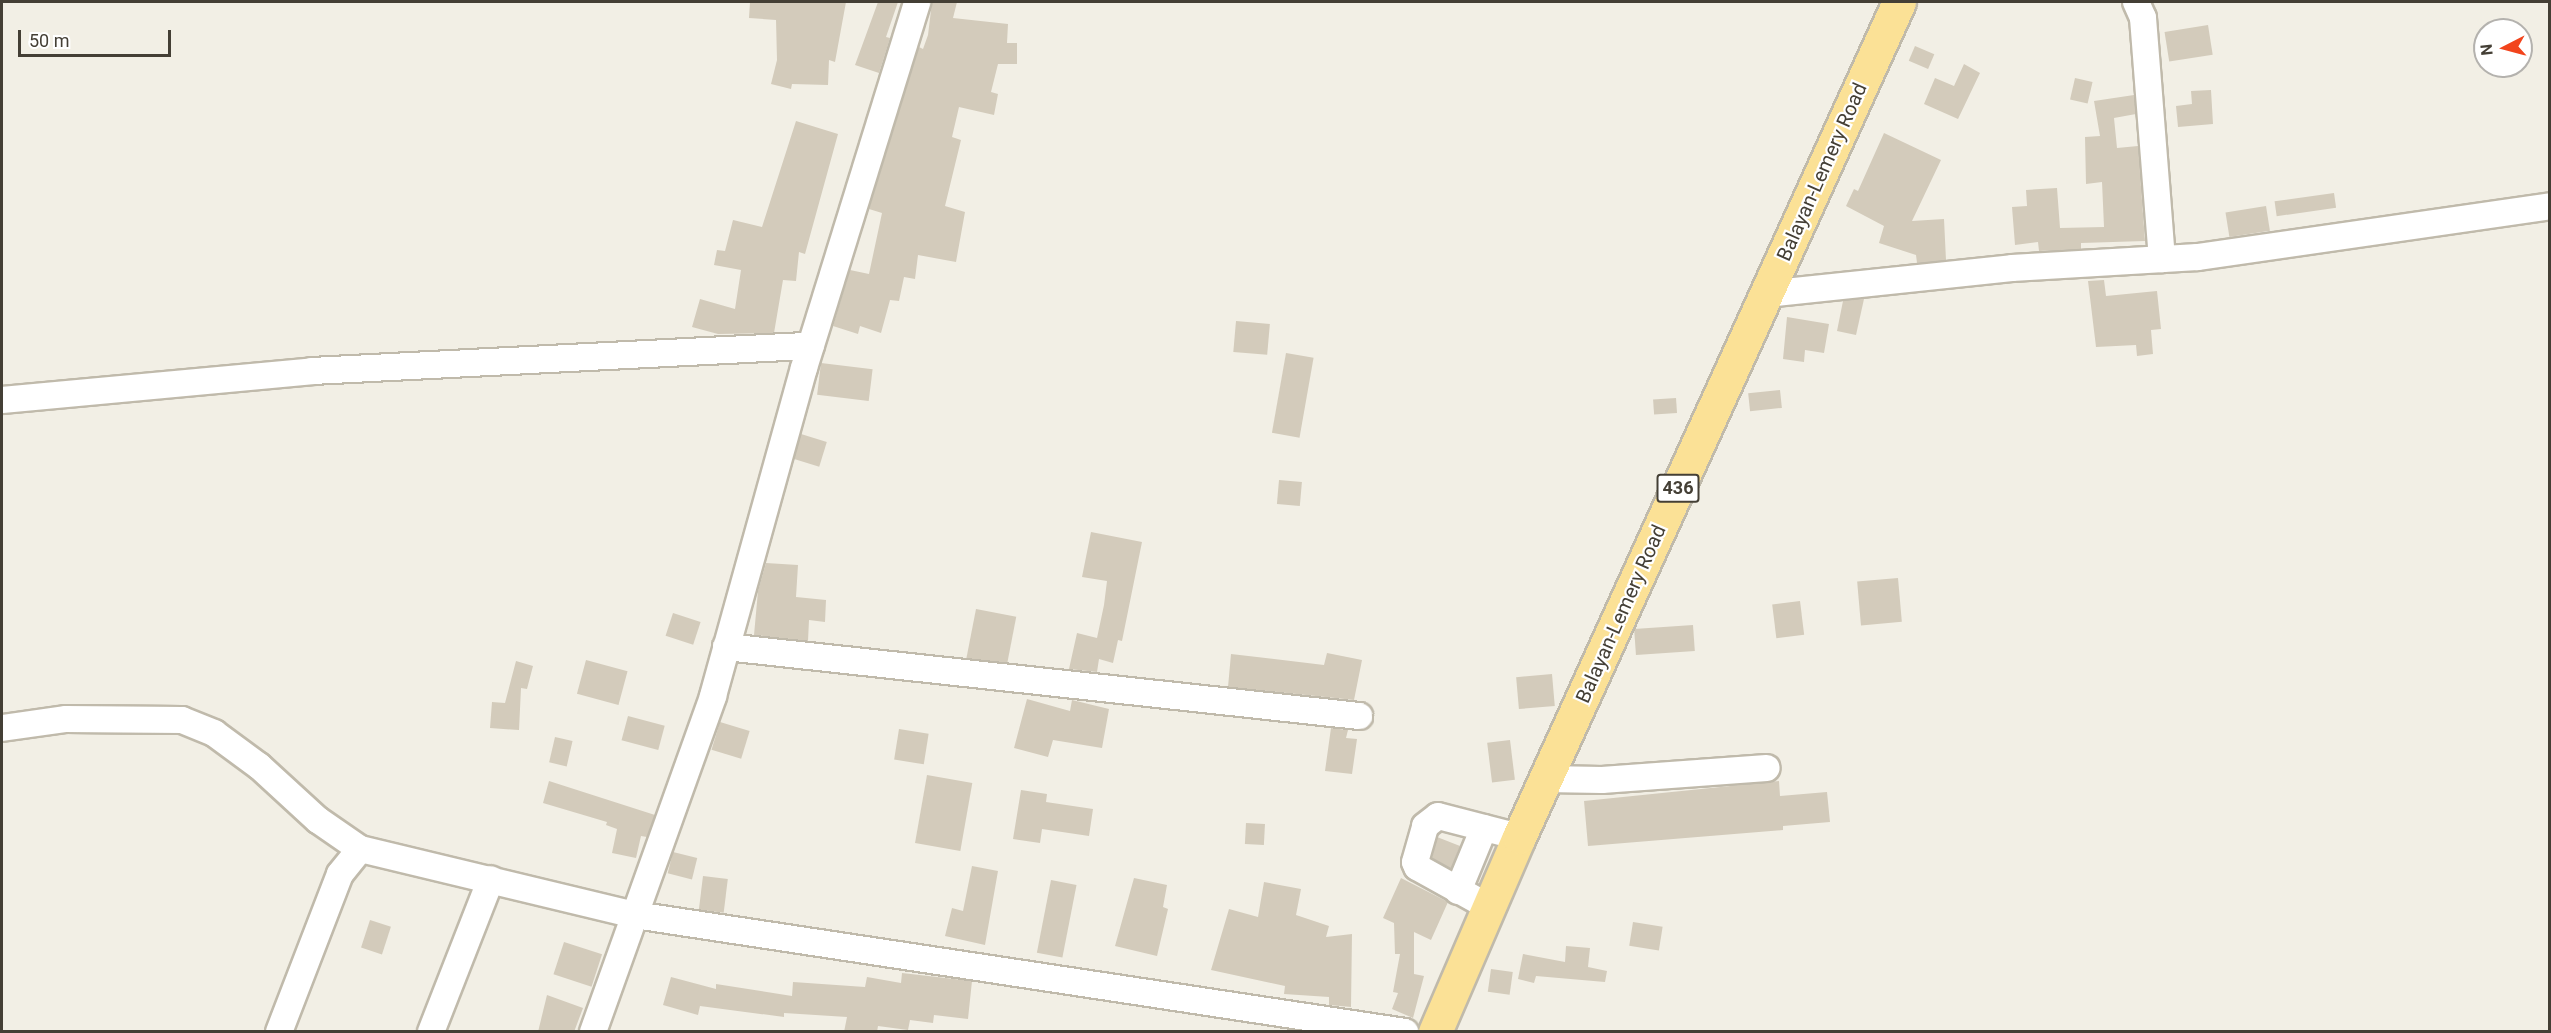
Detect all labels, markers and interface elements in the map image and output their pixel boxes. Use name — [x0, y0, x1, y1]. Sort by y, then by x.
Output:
scale bar — [21, 18, 174, 56]
north arrow — [2473, 18, 2533, 78]
text: 50 m — [29, 30, 69, 51]
text: N — [2477, 43, 2497, 56]
street label: Balayan-Lemery Road — [1772, 79, 1872, 265]
road number: 436 — [1656, 473, 1700, 503]
street label: Balayan-Lemery Road — [1571, 521, 1671, 707]

